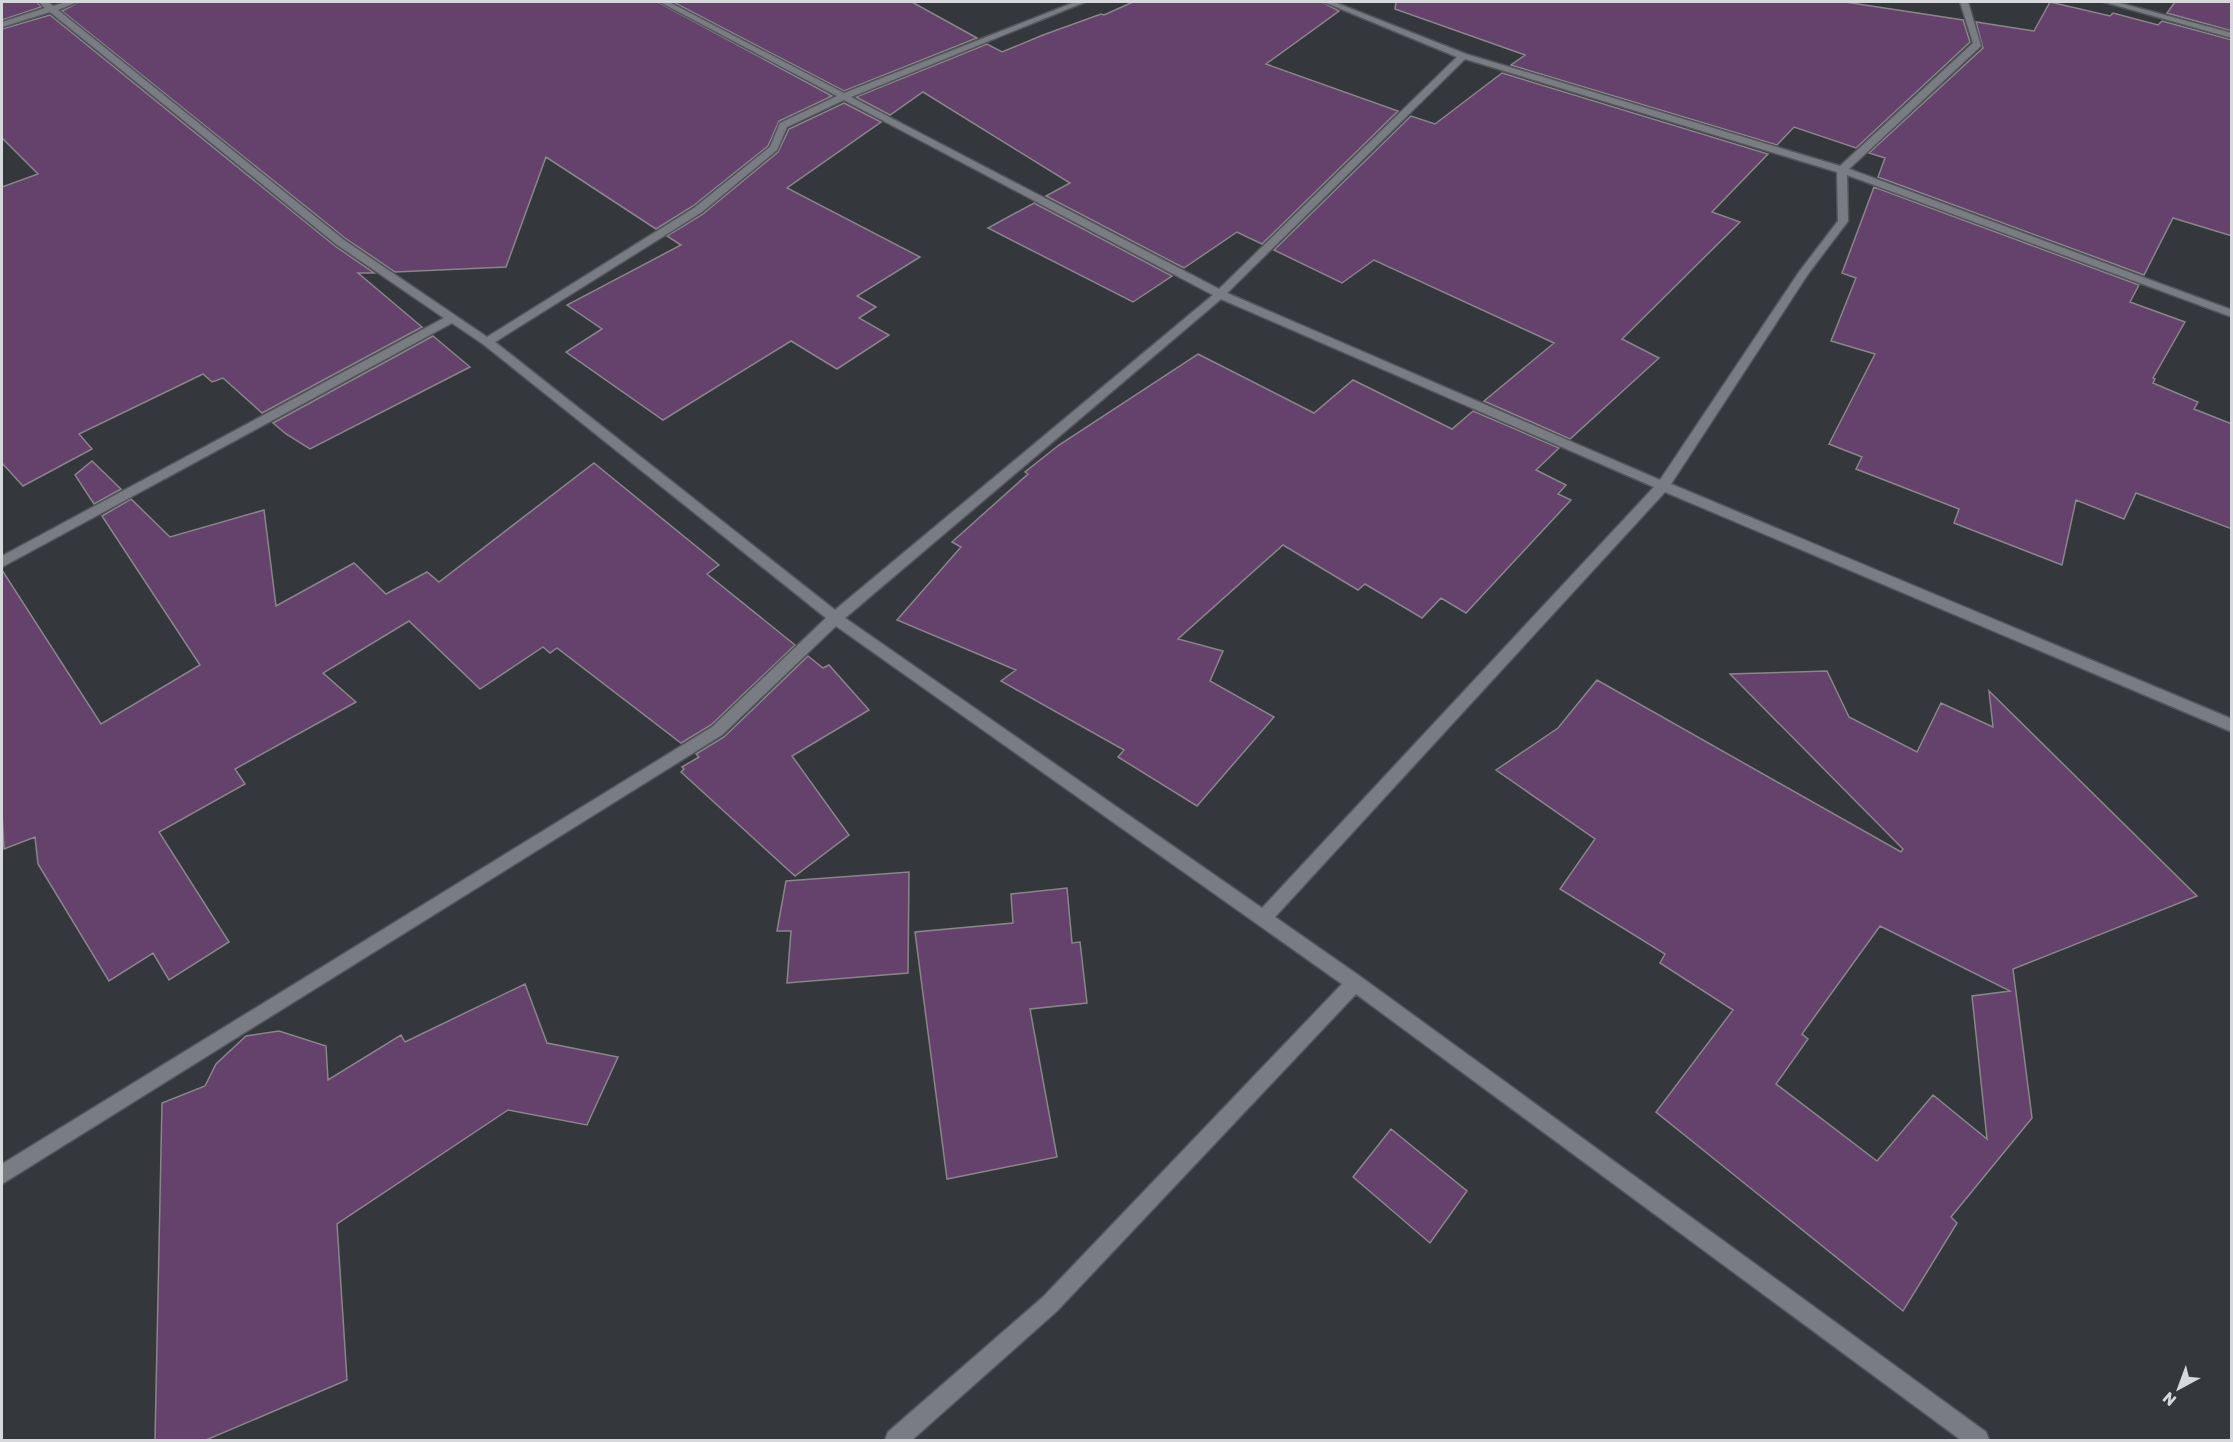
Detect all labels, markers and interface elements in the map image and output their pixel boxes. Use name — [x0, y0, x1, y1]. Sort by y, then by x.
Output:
north arrow — [2149, 1358, 2209, 1418]
text: N — [2159, 1388, 2180, 1410]

